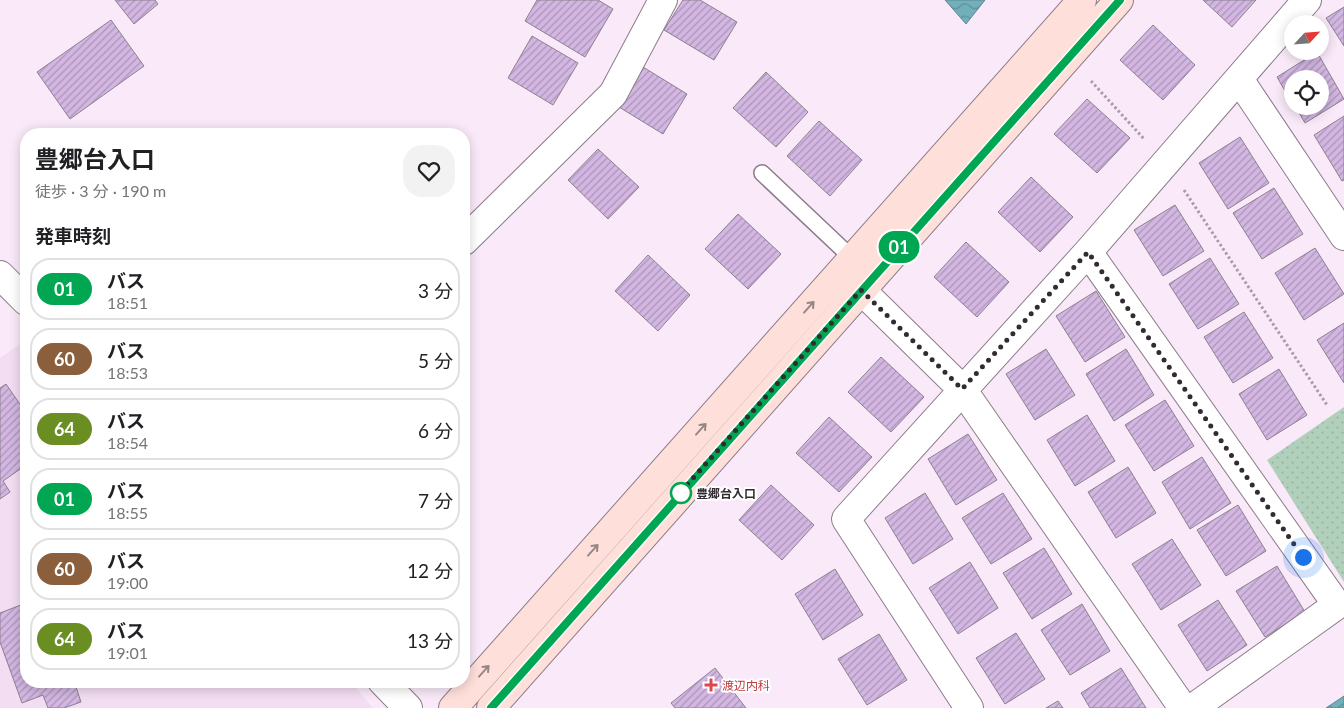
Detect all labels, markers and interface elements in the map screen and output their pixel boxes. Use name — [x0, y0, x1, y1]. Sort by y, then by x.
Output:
north arrow — [1284, 15, 1329, 60]
map controls — [1284, 15, 1329, 115]
button: locate — [1284, 70, 1329, 115]
text: 豊郷台入口 — [35, 144, 155, 173]
button: heart — [403, 145, 455, 197]
text: 徒歩 · 3 分 · 190 m — [35, 181, 166, 200]
text: 発車時刻 — [35, 224, 111, 247]
line badge: 01 — [876, 231, 922, 263]
text: 01 — [889, 236, 909, 258]
text: バス — [107, 269, 145, 292]
text: 01 — [54, 278, 75, 300]
text: 3 分 — [418, 279, 453, 302]
text: 18:51 — [107, 293, 148, 312]
one-way arrow — [803, 301, 814, 314]
text: バス — [107, 339, 145, 362]
text: 60 — [54, 348, 75, 370]
text: 5 分 — [418, 349, 453, 372]
text: 18:53 — [107, 363, 148, 382]
text: バス — [107, 409, 145, 432]
text: 64 — [54, 418, 75, 440]
text: 6 分 — [418, 419, 453, 442]
one-way arrow — [695, 422, 707, 435]
text: 18:54 — [107, 433, 148, 452]
text: バス — [107, 479, 145, 502]
marker: 豊郷台入口 — [670, 482, 692, 504]
place label: 豊郷台入口 — [696, 486, 756, 501]
text: 01 — [54, 488, 75, 510]
text: 7 分 — [418, 489, 453, 512]
text: 18:55 — [107, 503, 148, 522]
one-way arrow — [587, 544, 599, 557]
your location — [1291, 545, 1316, 570]
text: バス — [107, 549, 145, 572]
text: 60 — [54, 558, 75, 580]
text: 12 分 — [407, 559, 453, 582]
text: 19:00 — [107, 573, 148, 592]
text: バス — [107, 619, 145, 642]
text: 64 — [54, 628, 75, 650]
text: 13 分 — [407, 629, 453, 652]
text: 19:01 — [107, 643, 148, 662]
one-way arrow — [478, 665, 490, 678]
marker: 渡辺内科 — [704, 678, 718, 692]
place label: 渡辺内科 — [722, 678, 770, 693]

